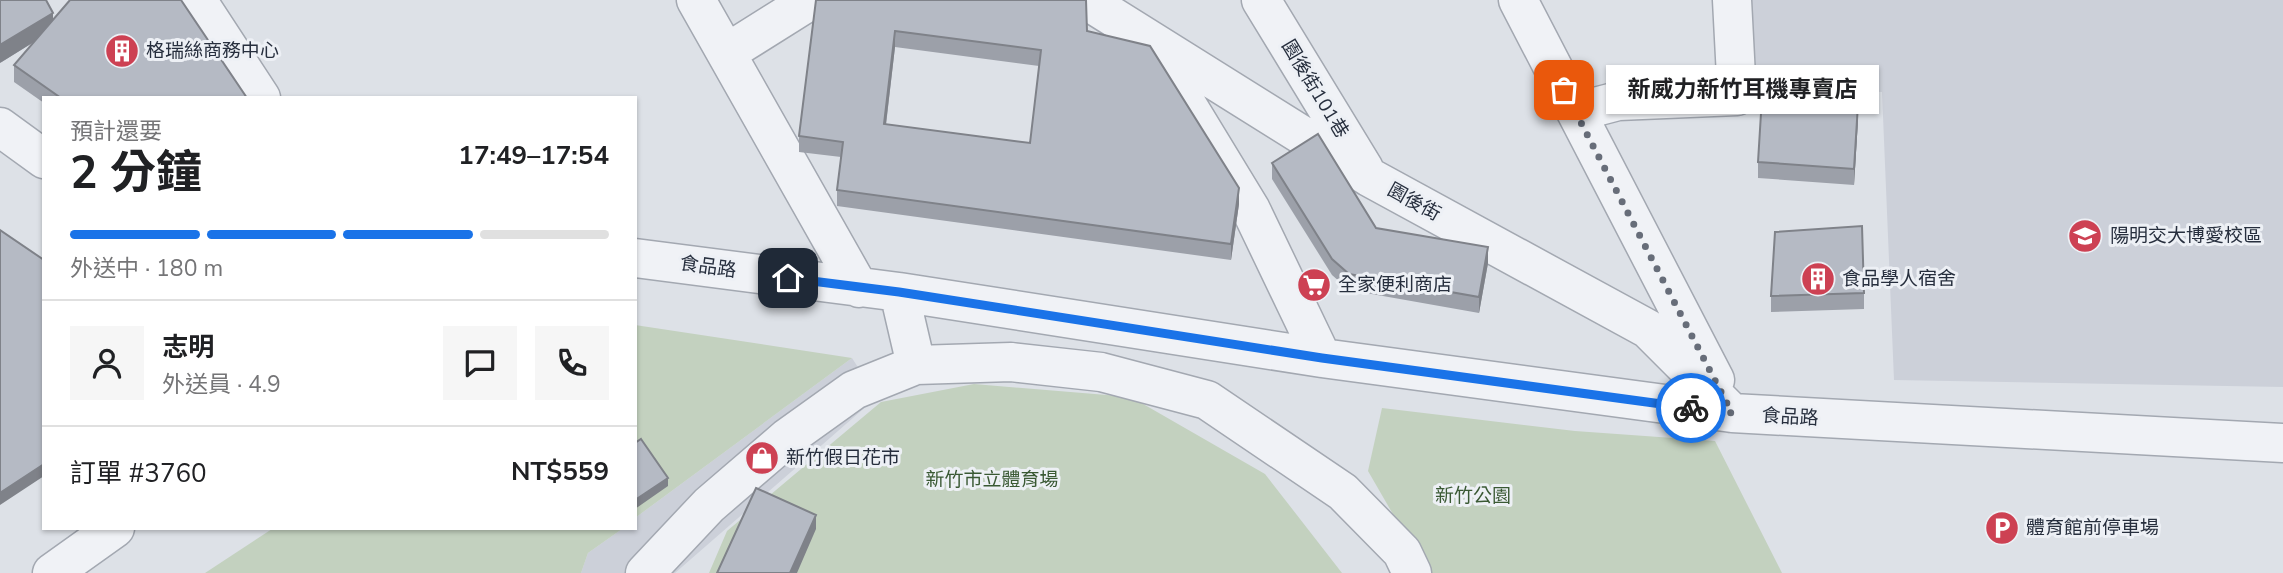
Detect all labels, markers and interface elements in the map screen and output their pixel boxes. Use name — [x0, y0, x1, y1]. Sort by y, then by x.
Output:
building icon: 格瑞絲商務中心 — [103, 32, 141, 70]
street label: 園後街101巷 — [1275, 35, 1355, 143]
place label: 格瑞絲商務中心 — [146, 38, 279, 64]
pin — [1534, 60, 1594, 120]
callout: 新威力新竹耳機專賣店 — [1606, 66, 1879, 114]
icon: bag — [1545, 71, 1583, 109]
text: 新威力新竹耳機專賣店 — [1628, 74, 1858, 105]
text: 預計還要 — [70, 116, 162, 147]
text: 17:49–17:54 — [458, 138, 609, 173]
text: 2 分鐘 — [70, 141, 202, 204]
street label: 園後街 — [1383, 177, 1445, 227]
school or university icon: 陽明交大博愛校區 — [2066, 217, 2104, 255]
place label: 陽明交大博愛校區 — [2110, 223, 2262, 249]
pin — [758, 248, 818, 308]
street label: 食品路 — [678, 250, 738, 284]
text: 外送中 · 180 m — [70, 253, 223, 284]
icon: home — [769, 259, 807, 297]
building icon: 食品學人宿舍 — [1799, 260, 1837, 298]
supermarket icon: 全家便利商店 — [1295, 266, 1333, 304]
place label: 食品學人宿舍 — [1842, 266, 1956, 292]
place label: 全家便利商店 — [1338, 272, 1452, 298]
button: person — [70, 326, 144, 400]
button: chat — [443, 326, 517, 400]
button: phone — [535, 326, 609, 400]
text: 志明 — [162, 330, 214, 365]
text: 外送員 · 4.9 — [162, 369, 281, 400]
courier — [1656, 373, 1726, 443]
icon: bike — [1672, 389, 1710, 427]
street label: 食品路 — [1761, 403, 1819, 431]
shop icon: 新竹假日花市 — [743, 439, 781, 477]
place label: 新竹假日花市 — [786, 445, 900, 471]
text: NT$559 — [511, 454, 609, 489]
text: 訂單 #3760 — [70, 456, 207, 491]
park label: 新竹市立體育場 — [925, 467, 1059, 493]
park label: 新竹公園 — [1435, 483, 1511, 509]
parking icon: 體育館前停車場 — [1983, 509, 2021, 547]
place label: 體育館前停車場 — [2026, 515, 2159, 541]

